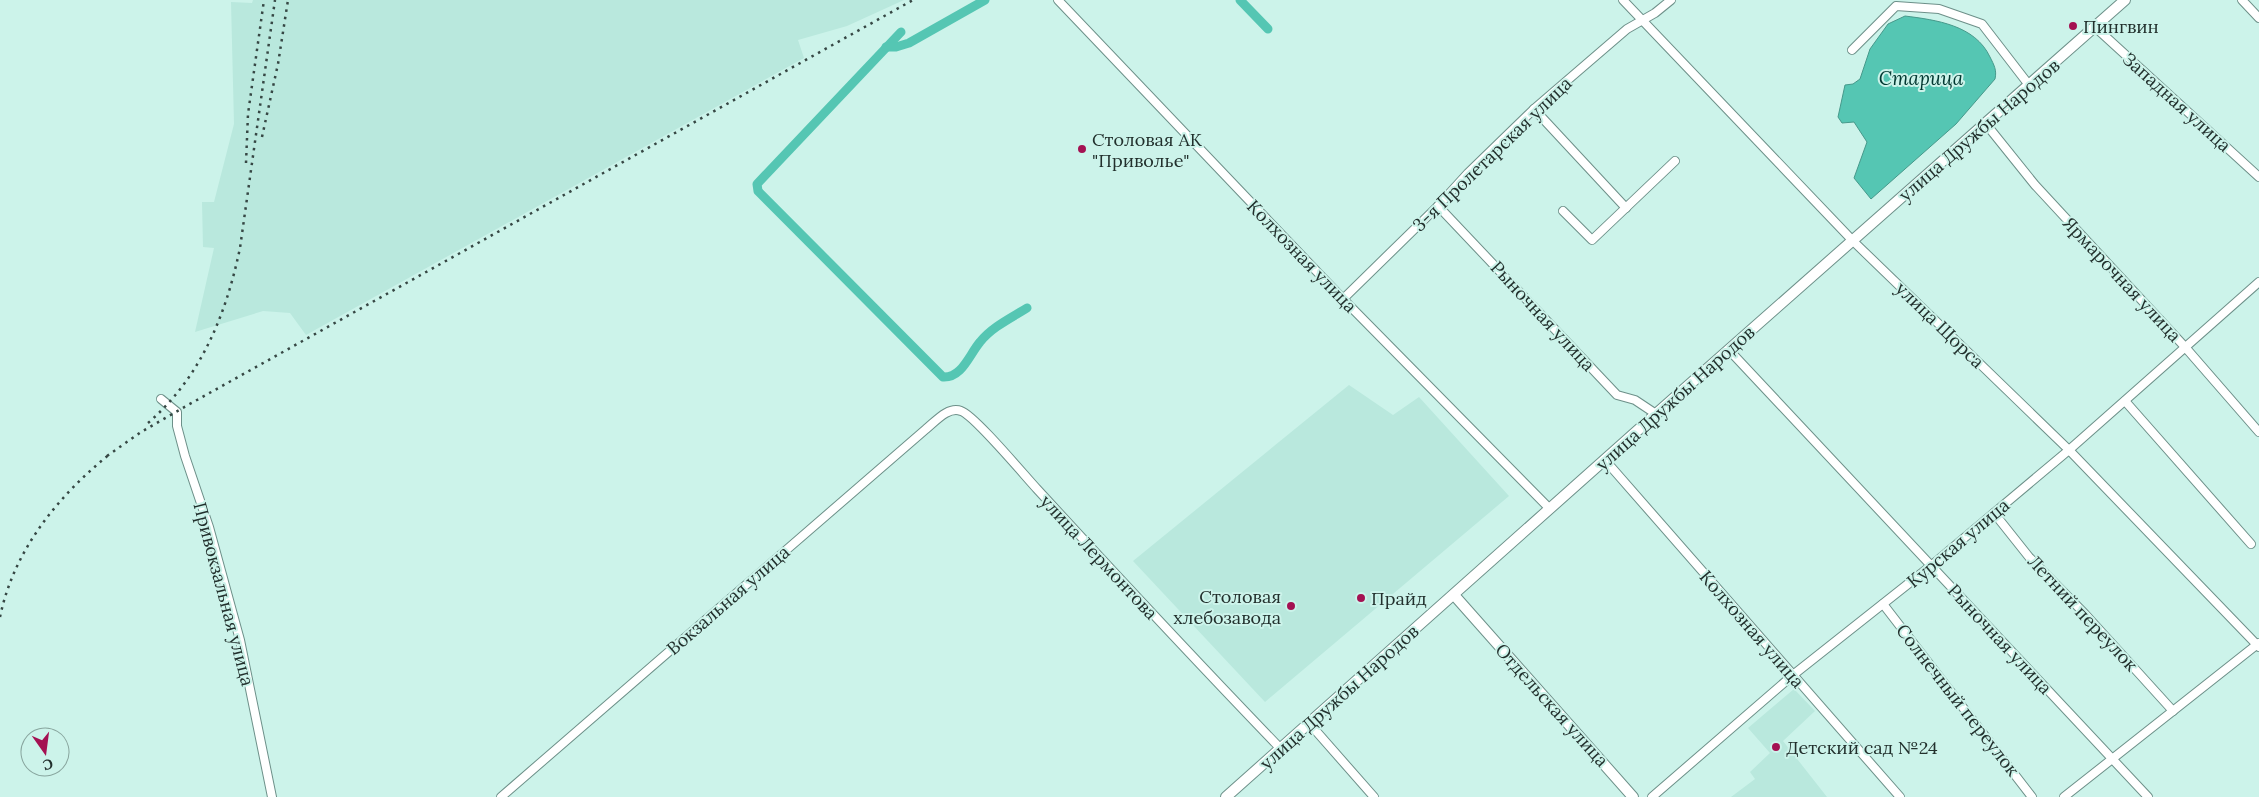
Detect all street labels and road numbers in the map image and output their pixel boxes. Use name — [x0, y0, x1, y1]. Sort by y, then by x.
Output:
street label: Западная улица — [2118, 47, 2236, 157]
street label: улица Дружбы Народов — [1894, 54, 2064, 206]
street label: 3-я Пролетарская улица — [1408, 72, 1576, 236]
street label: Колхозная улица — [1242, 195, 1362, 317]
street label: Ярмарочная улица — [2058, 211, 2186, 347]
street label: Рыночная улица — [1486, 256, 1600, 376]
street label: улица Щорса — [1891, 277, 1989, 373]
street label: улица Дружбы Народов — [1591, 321, 1759, 475]
street label: улица Лермонтова — [1035, 490, 1163, 624]
street label: Курская улица — [1902, 493, 2014, 593]
street label: Привокзальная улица — [188, 500, 260, 688]
street label: Вокзальная улица — [662, 540, 794, 660]
street label: Летний переулок — [2023, 550, 2143, 676]
street label: Колхозная улица — [1695, 565, 1809, 693]
street label: Рыночная улица — [1943, 579, 2057, 699]
street label: Солнечный переулок — [1891, 619, 2025, 781]
street label: улица Дружбы Народов — [1255, 620, 1423, 774]
street label: Отдельская улица — [1491, 639, 1613, 771]

